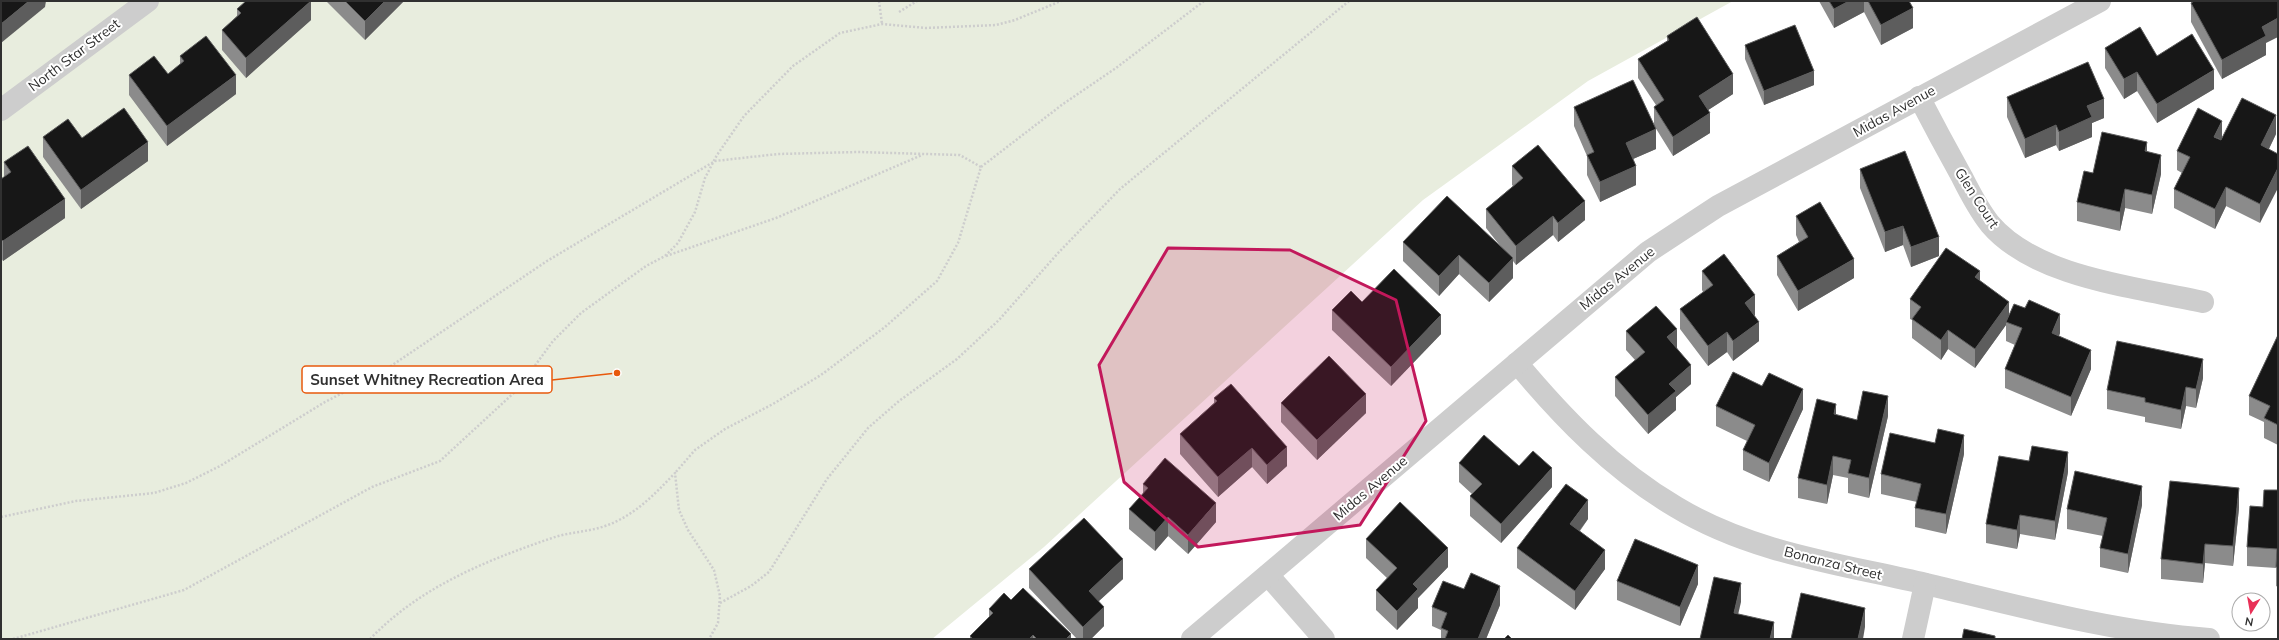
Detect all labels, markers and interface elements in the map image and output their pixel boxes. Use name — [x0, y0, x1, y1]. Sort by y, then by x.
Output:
street label: North Star Street — [25, 15, 123, 95]
street label: Midas Avenue — [1850, 81, 1938, 141]
street label: Glen Court — [1951, 164, 2003, 232]
street label: Midas Avenue — [1576, 242, 1658, 314]
callout: Sunset Whitney Recreation Area — [302, 366, 552, 393]
text: Sunset Whitney Recreation Area — [310, 370, 544, 389]
street label: Midas Avenue — [1329, 452, 1411, 524]
street label: Bonanza Street — [1782, 542, 1884, 584]
north arrow — [2231, 592, 2271, 632]
text: N — [2244, 614, 2255, 629]

